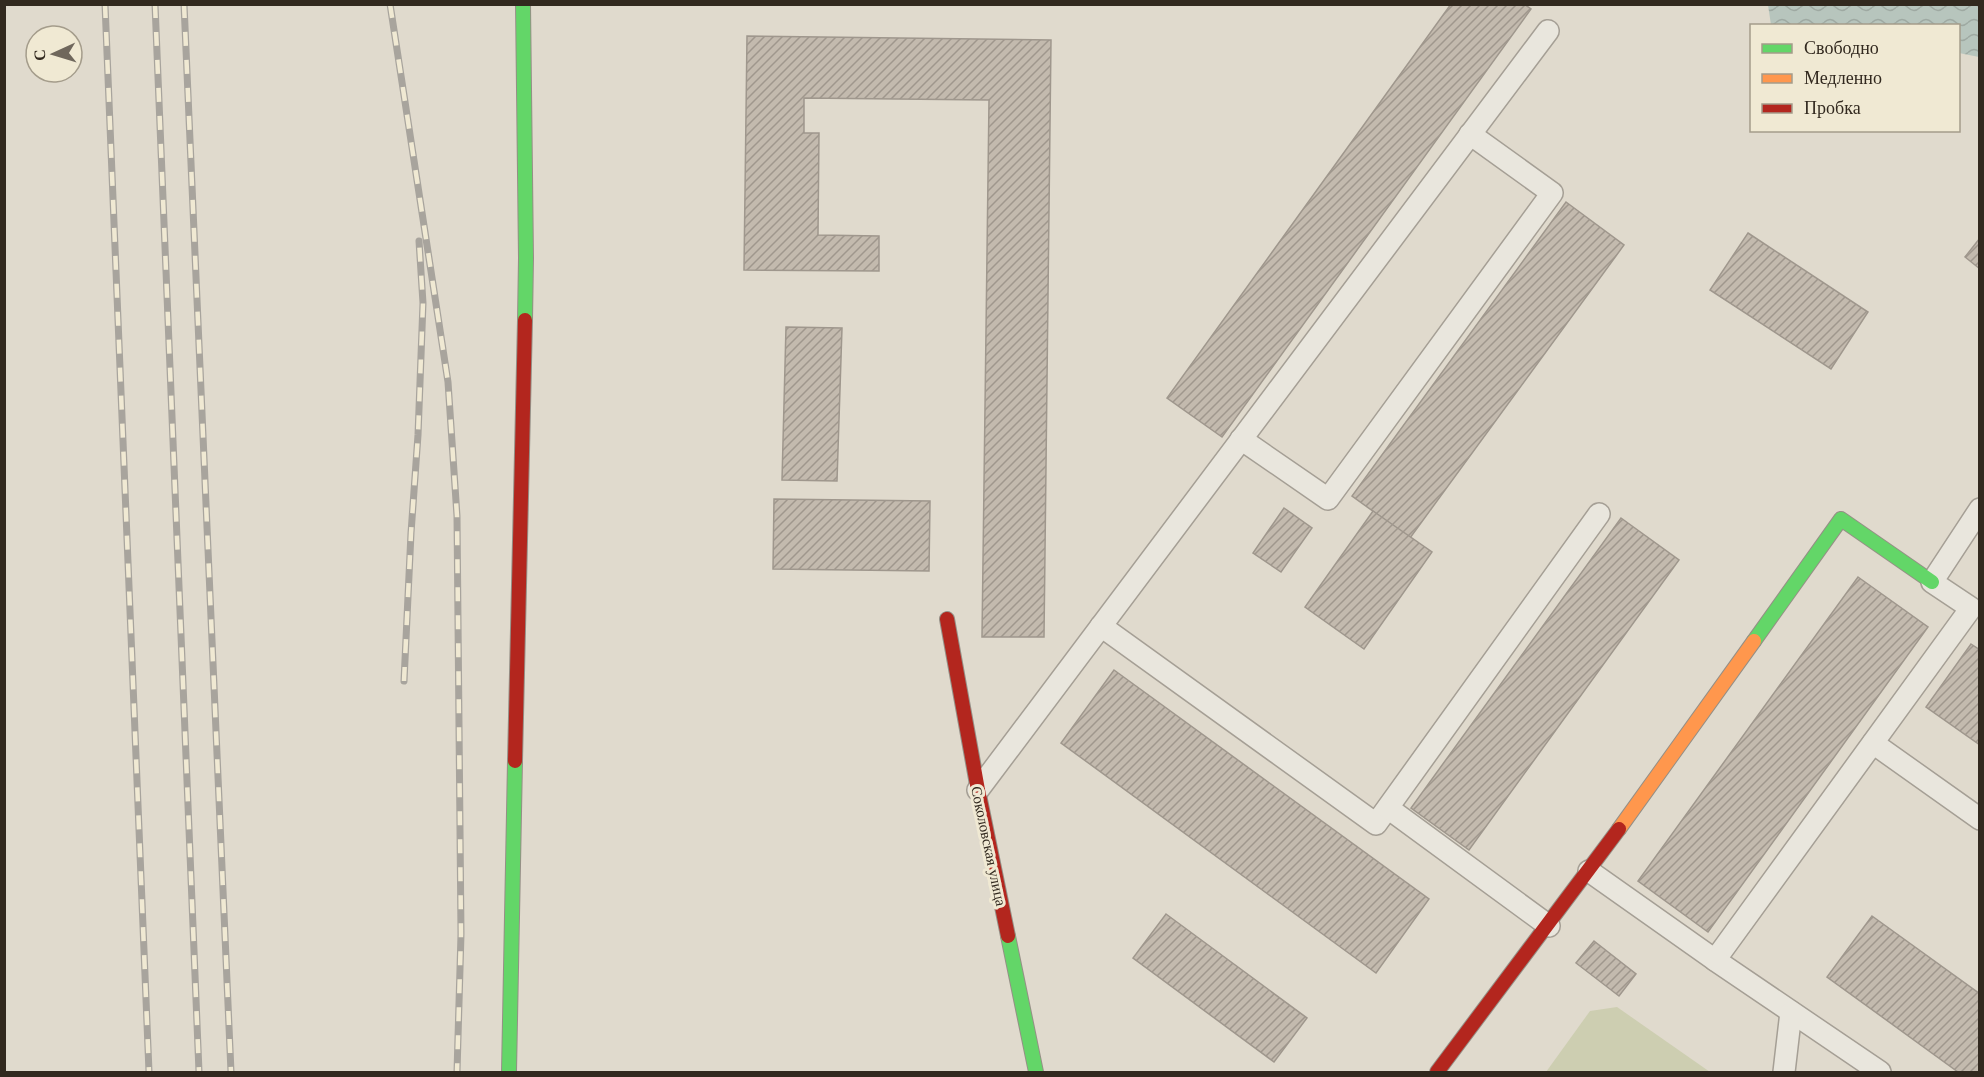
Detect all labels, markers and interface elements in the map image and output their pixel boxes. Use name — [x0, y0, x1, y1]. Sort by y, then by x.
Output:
north arrow — [24, 24, 84, 84]
legend — [1750, 24, 1960, 132]
text: Свободно — [1804, 37, 1879, 59]
text: С — [29, 49, 49, 62]
text: Медленно — [1804, 67, 1882, 89]
text: Пробка — [1804, 97, 1861, 119]
street label: Соколовская улица — [967, 784, 1011, 908]

